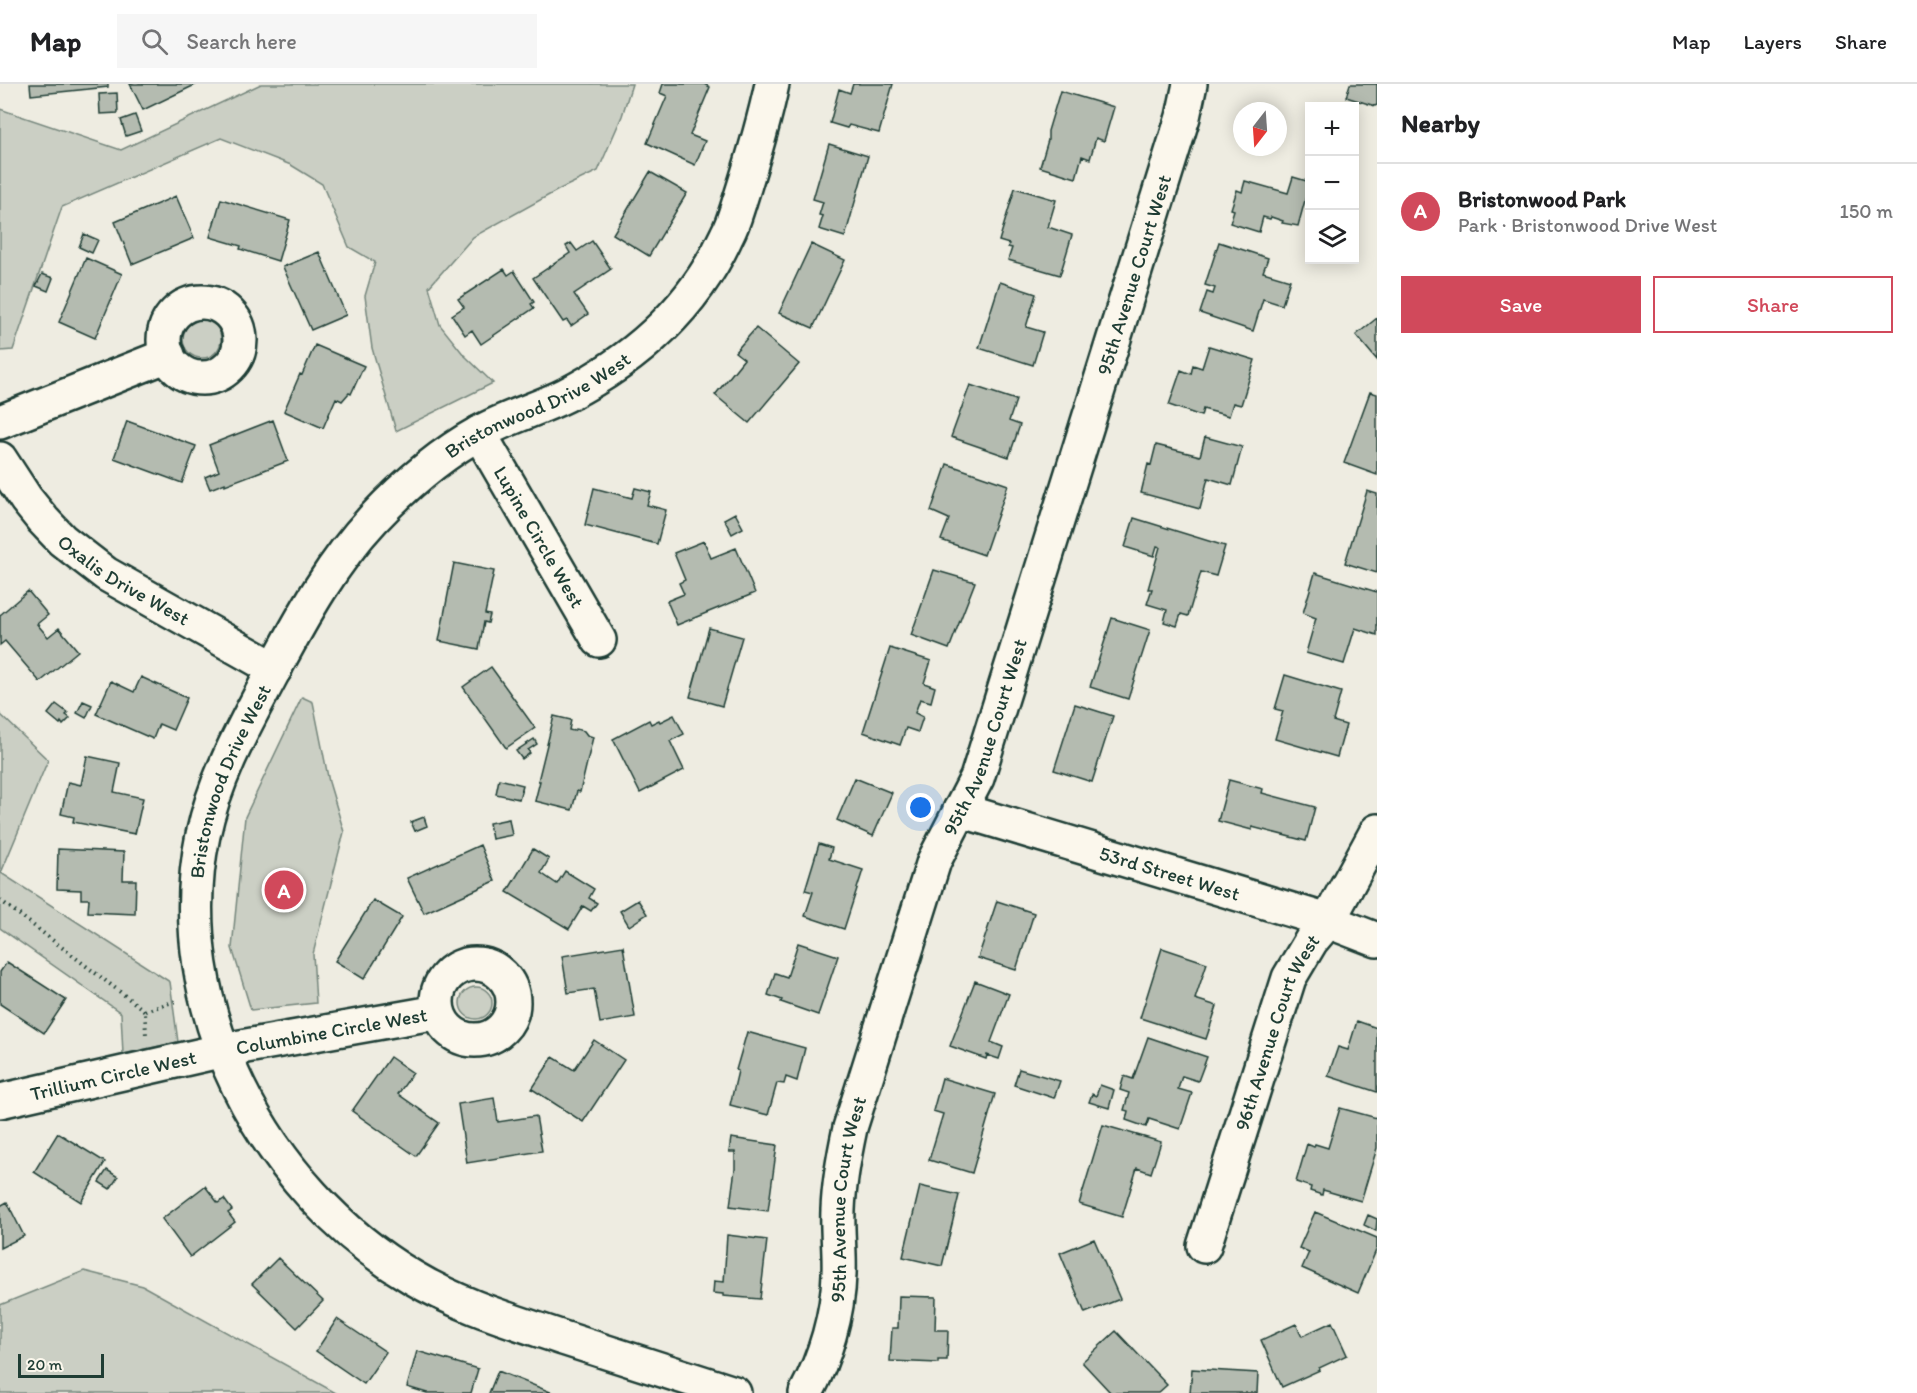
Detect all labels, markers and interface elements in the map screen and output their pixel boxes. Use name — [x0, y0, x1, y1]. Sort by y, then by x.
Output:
search box — [117, 14, 537, 68]
text: Map — [30, 24, 81, 58]
icon: search — [138, 25, 171, 58]
text: Search here — [186, 28, 297, 55]
text: Map — [1672, 29, 1711, 54]
text: Layers — [1744, 29, 1802, 54]
text: Share — [1835, 29, 1887, 54]
north arrow — [1233, 102, 1287, 156]
map controls — [1305, 102, 1359, 264]
button: + — [1305, 102, 1359, 156]
text: Nearby — [1401, 107, 1480, 139]
button: − — [1305, 156, 1359, 210]
street label: 95th Avenue Court West — [1091, 172, 1176, 378]
text: Bristonwood Park — [1458, 186, 1626, 213]
text: A — [1414, 199, 1427, 223]
text: 150 m — [1840, 199, 1893, 223]
button: layers — [1305, 210, 1359, 264]
text: Park · Bristonwood Drive West — [1458, 213, 1717, 237]
button: Save — [1401, 276, 1641, 333]
button: Share — [1653, 276, 1893, 333]
street label: Bristonwood Drive West — [440, 347, 635, 463]
street label: Lupine Circle West — [489, 462, 590, 612]
street label: Oxalis Drive West — [53, 529, 194, 630]
street label: 95th Avenue Court West — [937, 636, 1032, 840]
street label: Bristonwood Drive West — [185, 680, 276, 880]
your location — [906, 793, 935, 822]
street label: 53rd Street West — [1097, 841, 1243, 906]
pin: A — [264, 868, 304, 912]
street label: 96th Avenue Court West — [1229, 929, 1324, 1134]
street label: Columbine Circle West — [234, 1002, 429, 1060]
street label: Trillium Circle West — [28, 1045, 198, 1106]
street label: 95th Avenue Court West — [825, 1093, 871, 1304]
scale bar — [18, 1351, 104, 1378]
text: 20 m — [27, 1355, 62, 1374]

